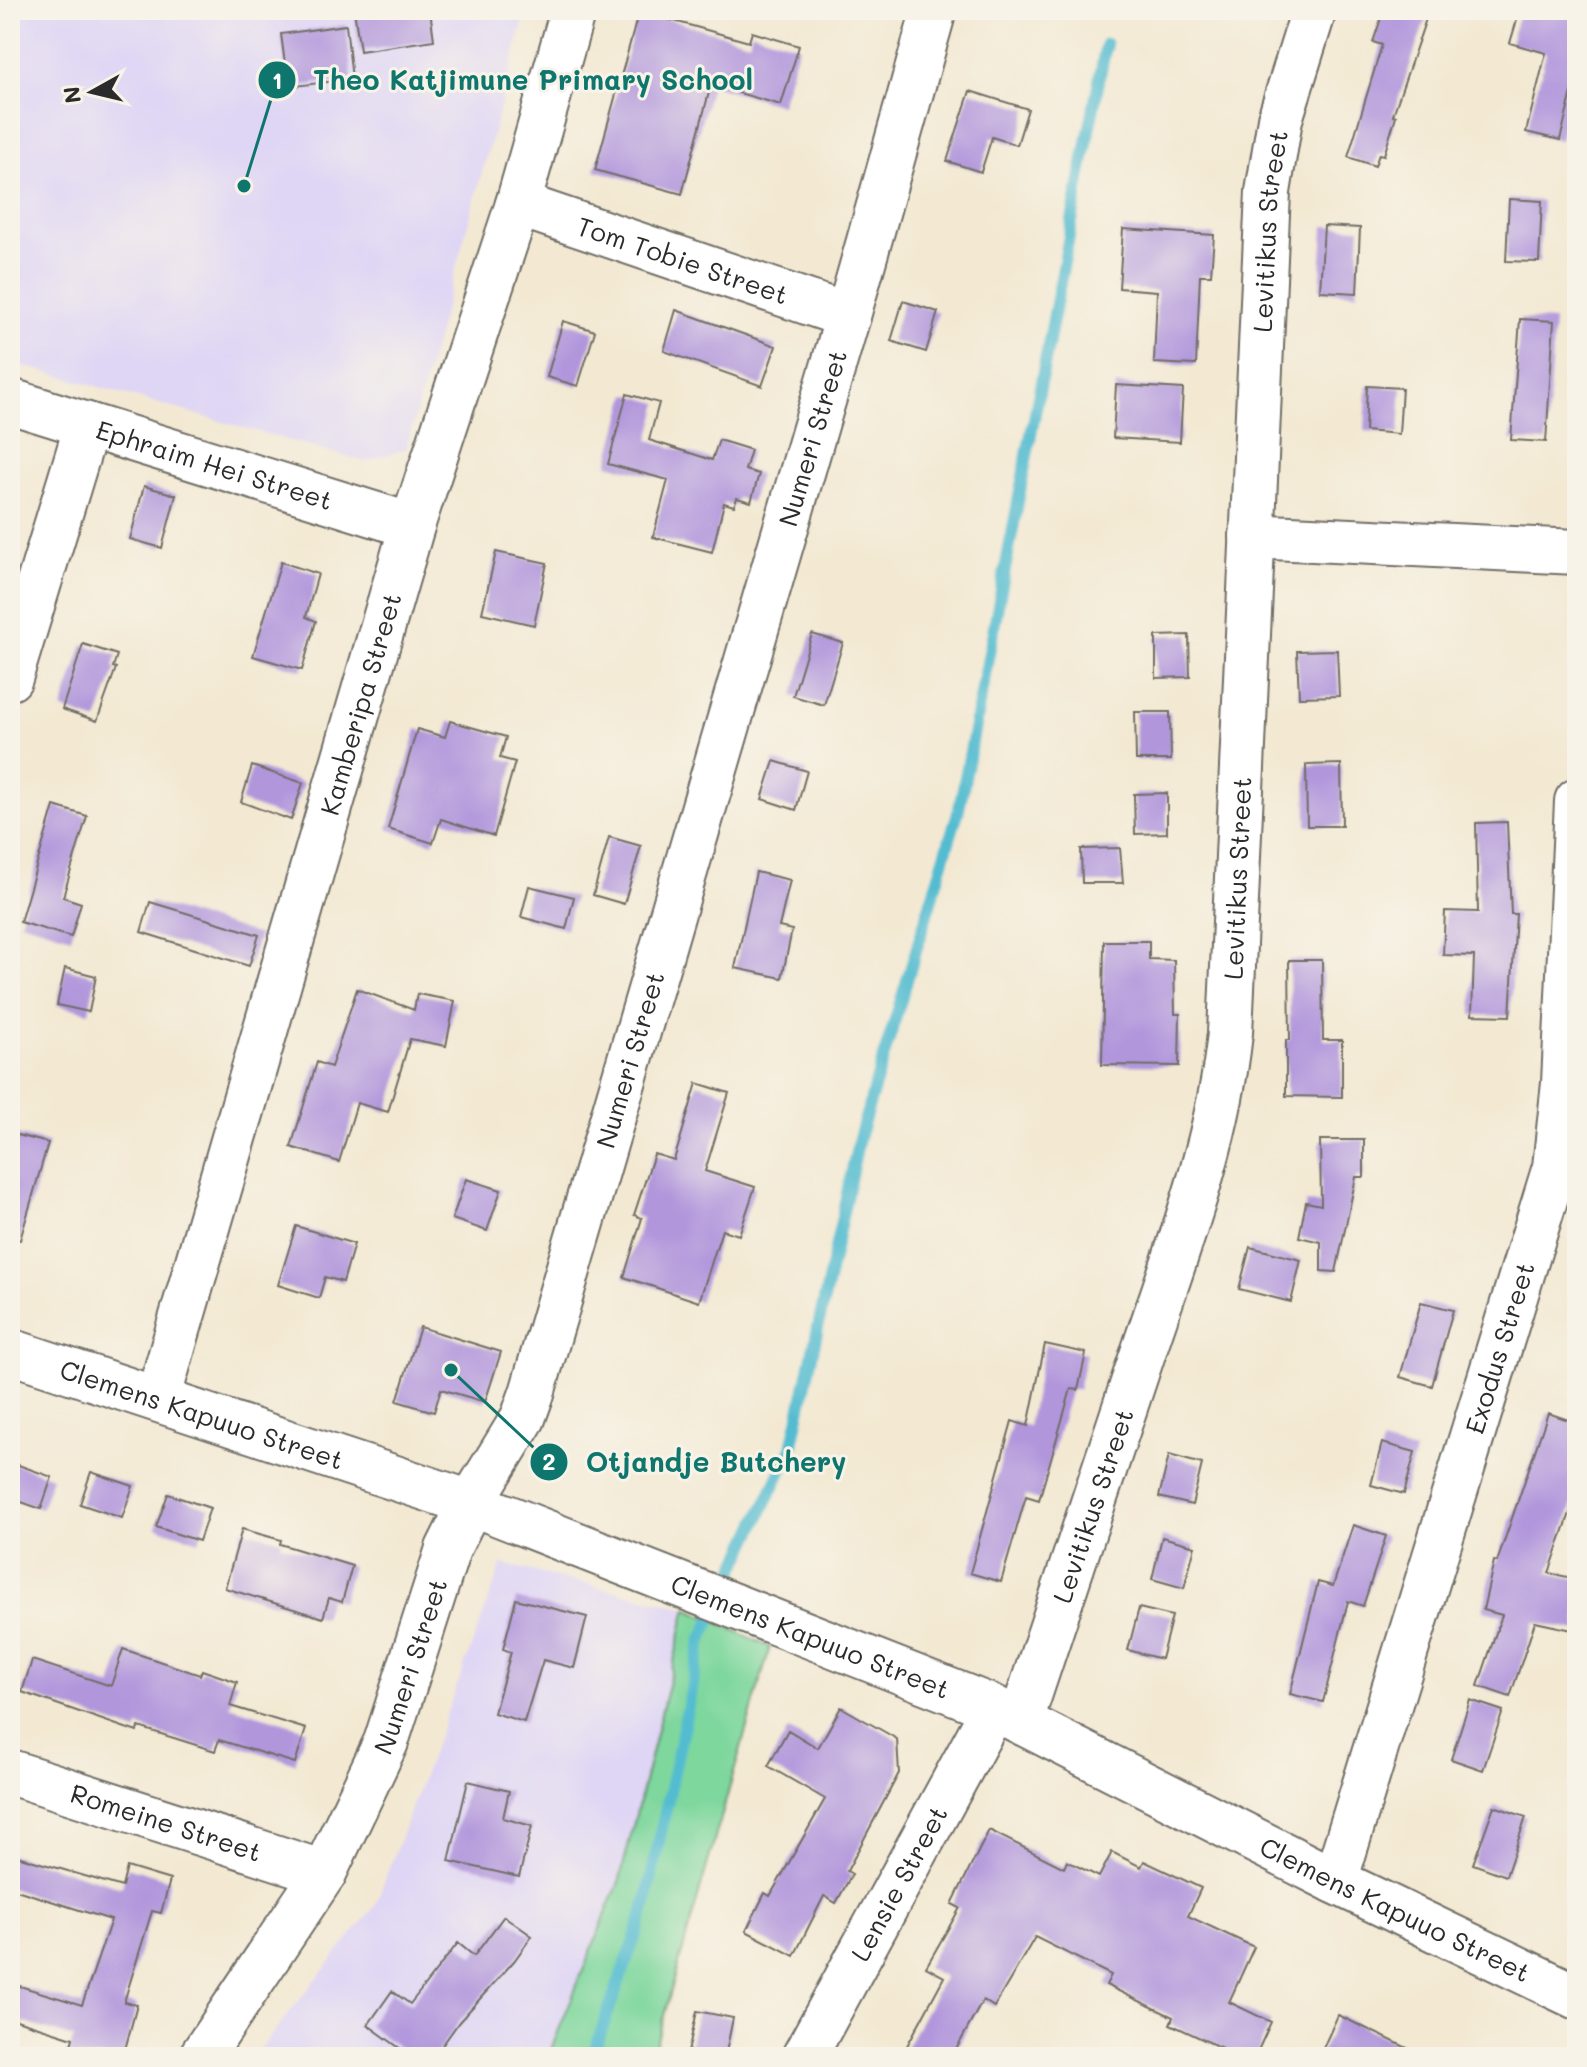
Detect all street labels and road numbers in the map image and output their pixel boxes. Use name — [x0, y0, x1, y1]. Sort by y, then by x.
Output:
street label: Levitikus Street — [1245, 128, 1295, 333]
street label: Tom Tobie Street — [573, 208, 793, 311]
street label: Numeri Street — [770, 346, 854, 530]
street label: Ephraim Hei Street — [92, 412, 337, 517]
street label: Kamberipa Street — [312, 589, 409, 819]
street label: Levitikus Street — [1215, 776, 1259, 980]
street label: Numeri Street — [588, 967, 672, 1152]
street label: Exodus Street — [1457, 1258, 1542, 1438]
street label: Clemens Kapuuo Street — [56, 1352, 348, 1477]
street label: Levitikus Street — [1045, 1404, 1141, 1607]
street label: Clemens Kapuuo Street — [666, 1566, 955, 1706]
street label: Numeri Street — [366, 1574, 454, 1760]
street label: Romeine Street — [66, 1776, 266, 1869]
street label: Lensie Street — [843, 1799, 955, 1967]
street label: Clemens Kapuuo Street — [1254, 1829, 1536, 1989]

